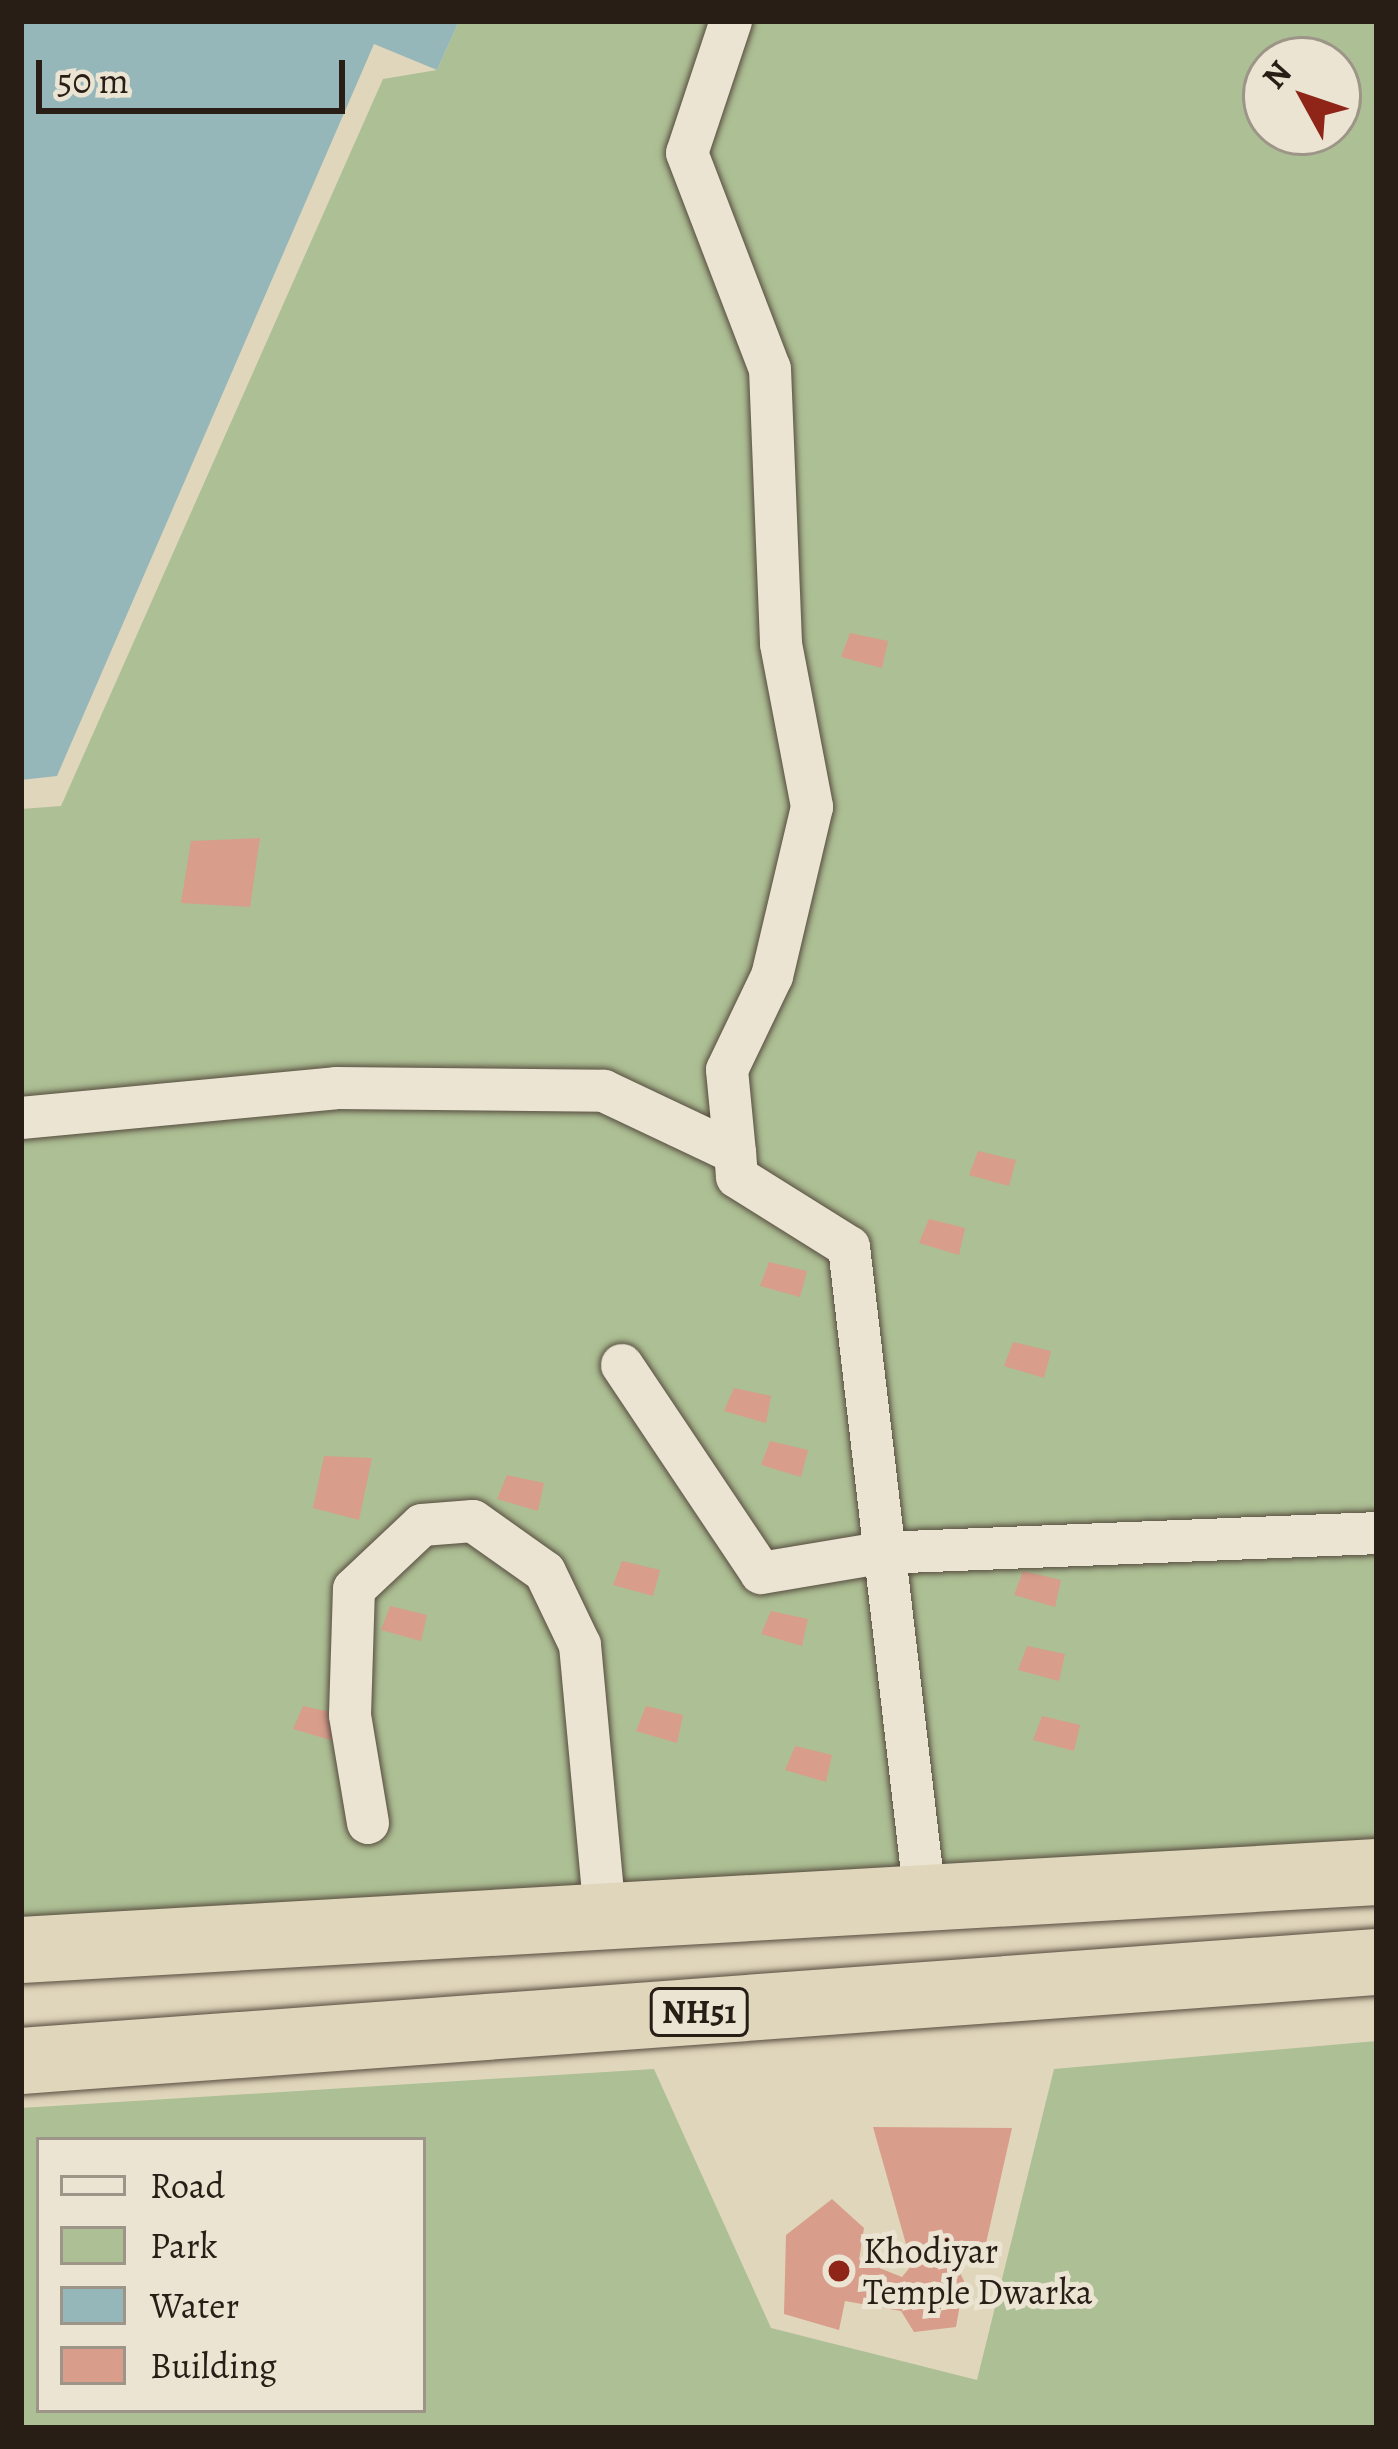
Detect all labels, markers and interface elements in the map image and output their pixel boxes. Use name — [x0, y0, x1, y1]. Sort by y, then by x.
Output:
scale bar — [42, 36, 351, 110]
north arrow — [1242, 36, 1362, 156]
text: N — [1251, 51, 1301, 98]
text: 50 m — [57, 56, 129, 105]
road number: NH51 — [648, 1985, 750, 2039]
legend — [36, 2137, 426, 2413]
text: Road — [150, 2161, 225, 2210]
text: Park — [150, 2221, 218, 2270]
place label: Khodiyar Temple Dwarka — [863, 2228, 1093, 2313]
marker: Khodiyar Temple Dwarka — [826, 2258, 852, 2284]
text: Water — [150, 2281, 239, 2330]
text: Building — [150, 2341, 277, 2390]

